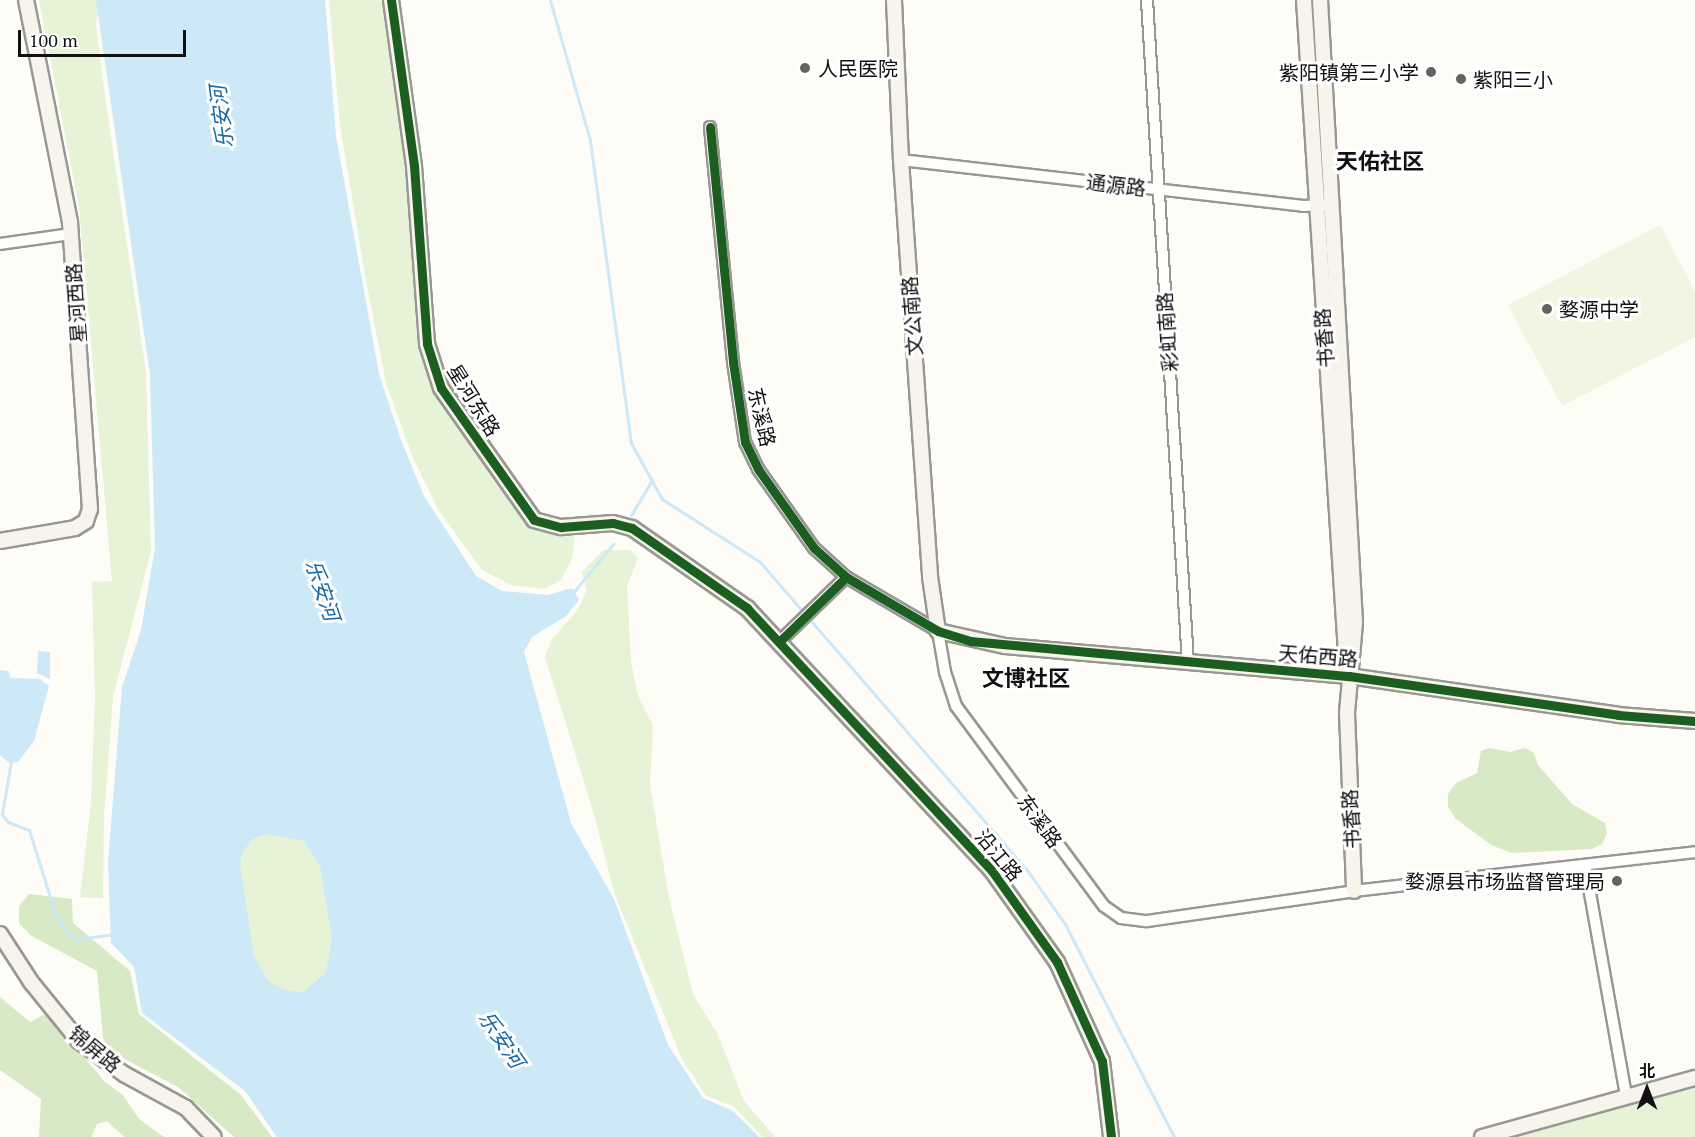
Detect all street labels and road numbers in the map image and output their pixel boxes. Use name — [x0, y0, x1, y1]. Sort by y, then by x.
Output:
street label: 通源路 — [1085, 169, 1147, 201]
street label: 星河西路 — [61, 262, 91, 344]
street label: 文公南路 — [897, 275, 927, 357]
street label: 彩虹南路 — [1152, 291, 1182, 373]
street label: 书香路 — [1310, 307, 1338, 369]
street label: 星河东路 — [443, 360, 505, 440]
street label: 东溪路 — [744, 385, 780, 449]
street label: 天佑西路 — [1277, 641, 1359, 671]
street label: 书香路 — [1337, 788, 1365, 850]
street label: 东溪路 — [1013, 790, 1067, 852]
street label: 沿江路 — [971, 824, 1027, 886]
street label: 锦屏路 — [64, 1021, 126, 1077]

